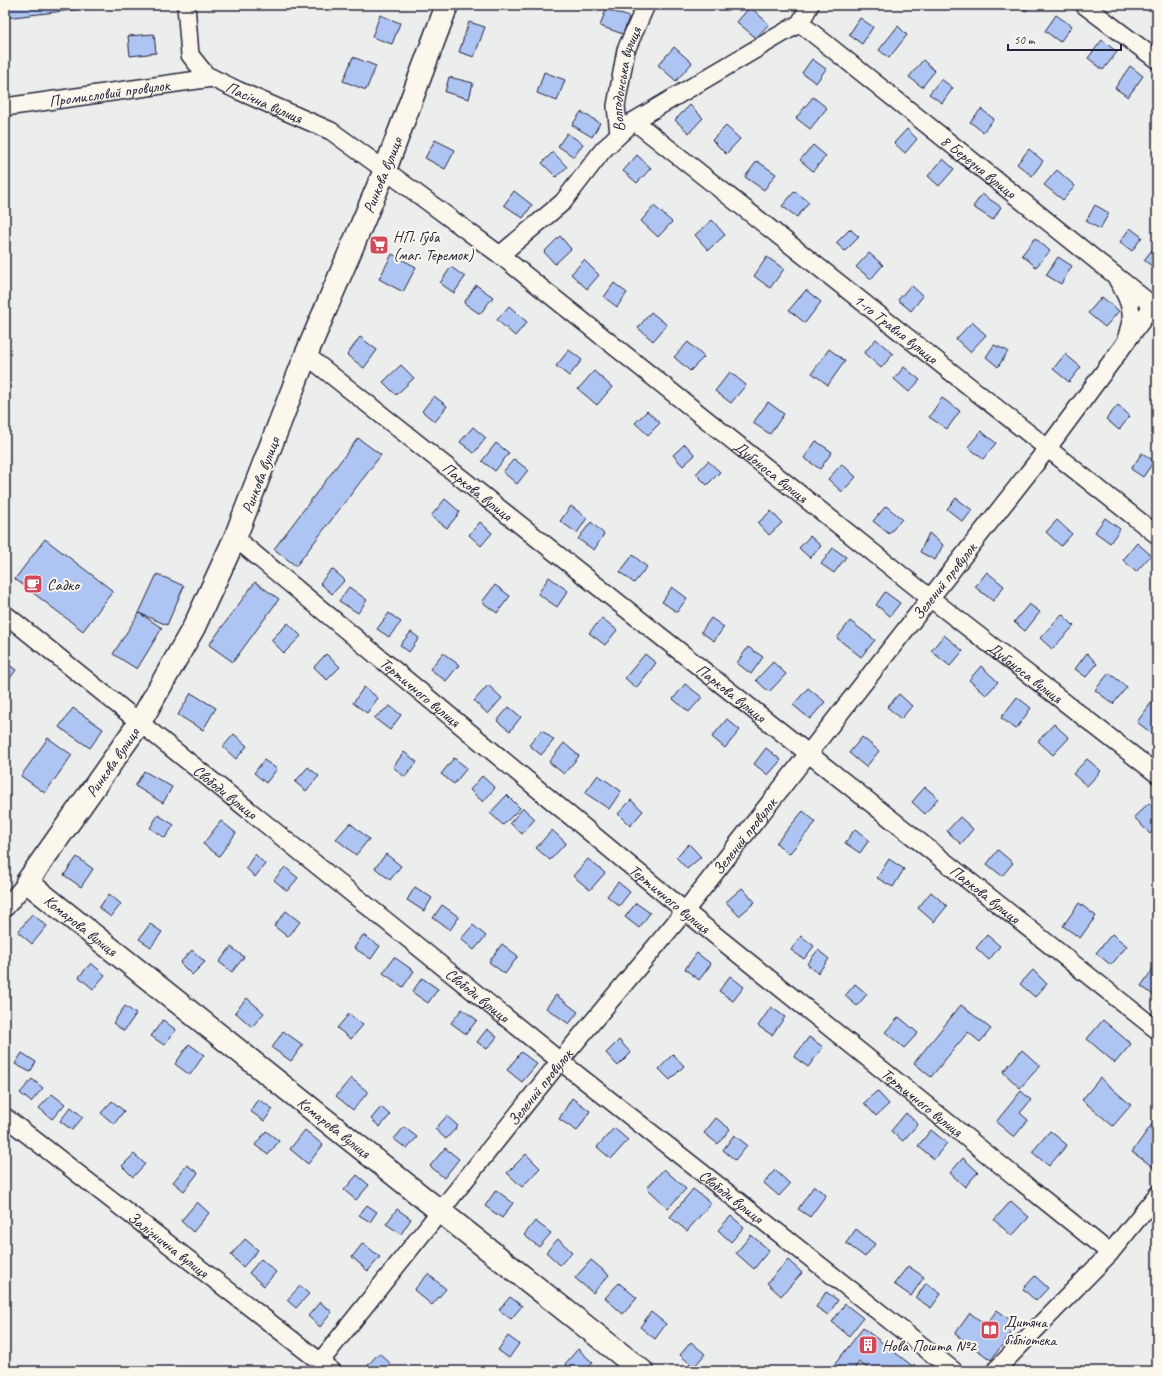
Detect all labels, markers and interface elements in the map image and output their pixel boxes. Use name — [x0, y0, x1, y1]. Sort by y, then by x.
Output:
street label: Волгодонська вулиця — [607, 22, 647, 133]
scale bar — [1008, 26, 1121, 52]
text: 50 m — [1014, 32, 1036, 48]
street label: Промисловий провулок — [48, 75, 172, 112]
street label: Пасічна вулиця — [222, 77, 306, 129]
street label: 8 Березня вулиця — [936, 131, 1021, 204]
street label: Ринкова вулиця — [359, 133, 408, 216]
place label: НП. Губа (маг. Теремок) — [393, 227, 474, 265]
supermarket icon: НП. Губа (маг. Теремок) — [368, 234, 390, 256]
street label: 1-го Травня вулиця — [849, 290, 942, 369]
street label: Ринкова вулиця — [237, 433, 285, 516]
street label: Дубоноса вулиця — [729, 436, 813, 508]
street label: Паркова вулиця — [438, 458, 517, 527]
street label: Зелений провулок — [908, 538, 982, 624]
cafe icon: Садко — [22, 573, 44, 595]
place label: Садко — [47, 575, 81, 595]
street label: Дубоноса вулиця — [983, 637, 1067, 709]
street label: Тертичного вулиця — [375, 653, 465, 733]
street label: Паркова вулиця — [692, 659, 771, 728]
street label: Ринкова вулиця — [82, 723, 145, 801]
street label: Свободи вулиця — [189, 761, 262, 825]
street label: Зелений провулок — [708, 793, 782, 879]
street label: Тертичного вулиця — [625, 860, 715, 939]
street label: Паркова вулиця — [946, 861, 1025, 929]
street label: Комарова вулиця — [40, 891, 122, 962]
street label: Свободи вулиця — [441, 964, 514, 1028]
street label: Зелений провулок — [504, 1044, 578, 1130]
street label: Тертичного вулиця — [877, 1064, 967, 1142]
street label: Комарова вулиця — [293, 1093, 375, 1164]
street label: Свободи вулиця — [695, 1165, 768, 1229]
street label: Залізнична вулиця — [124, 1207, 213, 1283]
place label: Дитяча бібліотека — [1004, 1312, 1057, 1350]
library icon: Дитяча бібліотека — [979, 1319, 1001, 1341]
building icon: Нова Пошта №2 — [857, 1334, 879, 1356]
place label: Нова Пошта №2 — [882, 1336, 978, 1356]

